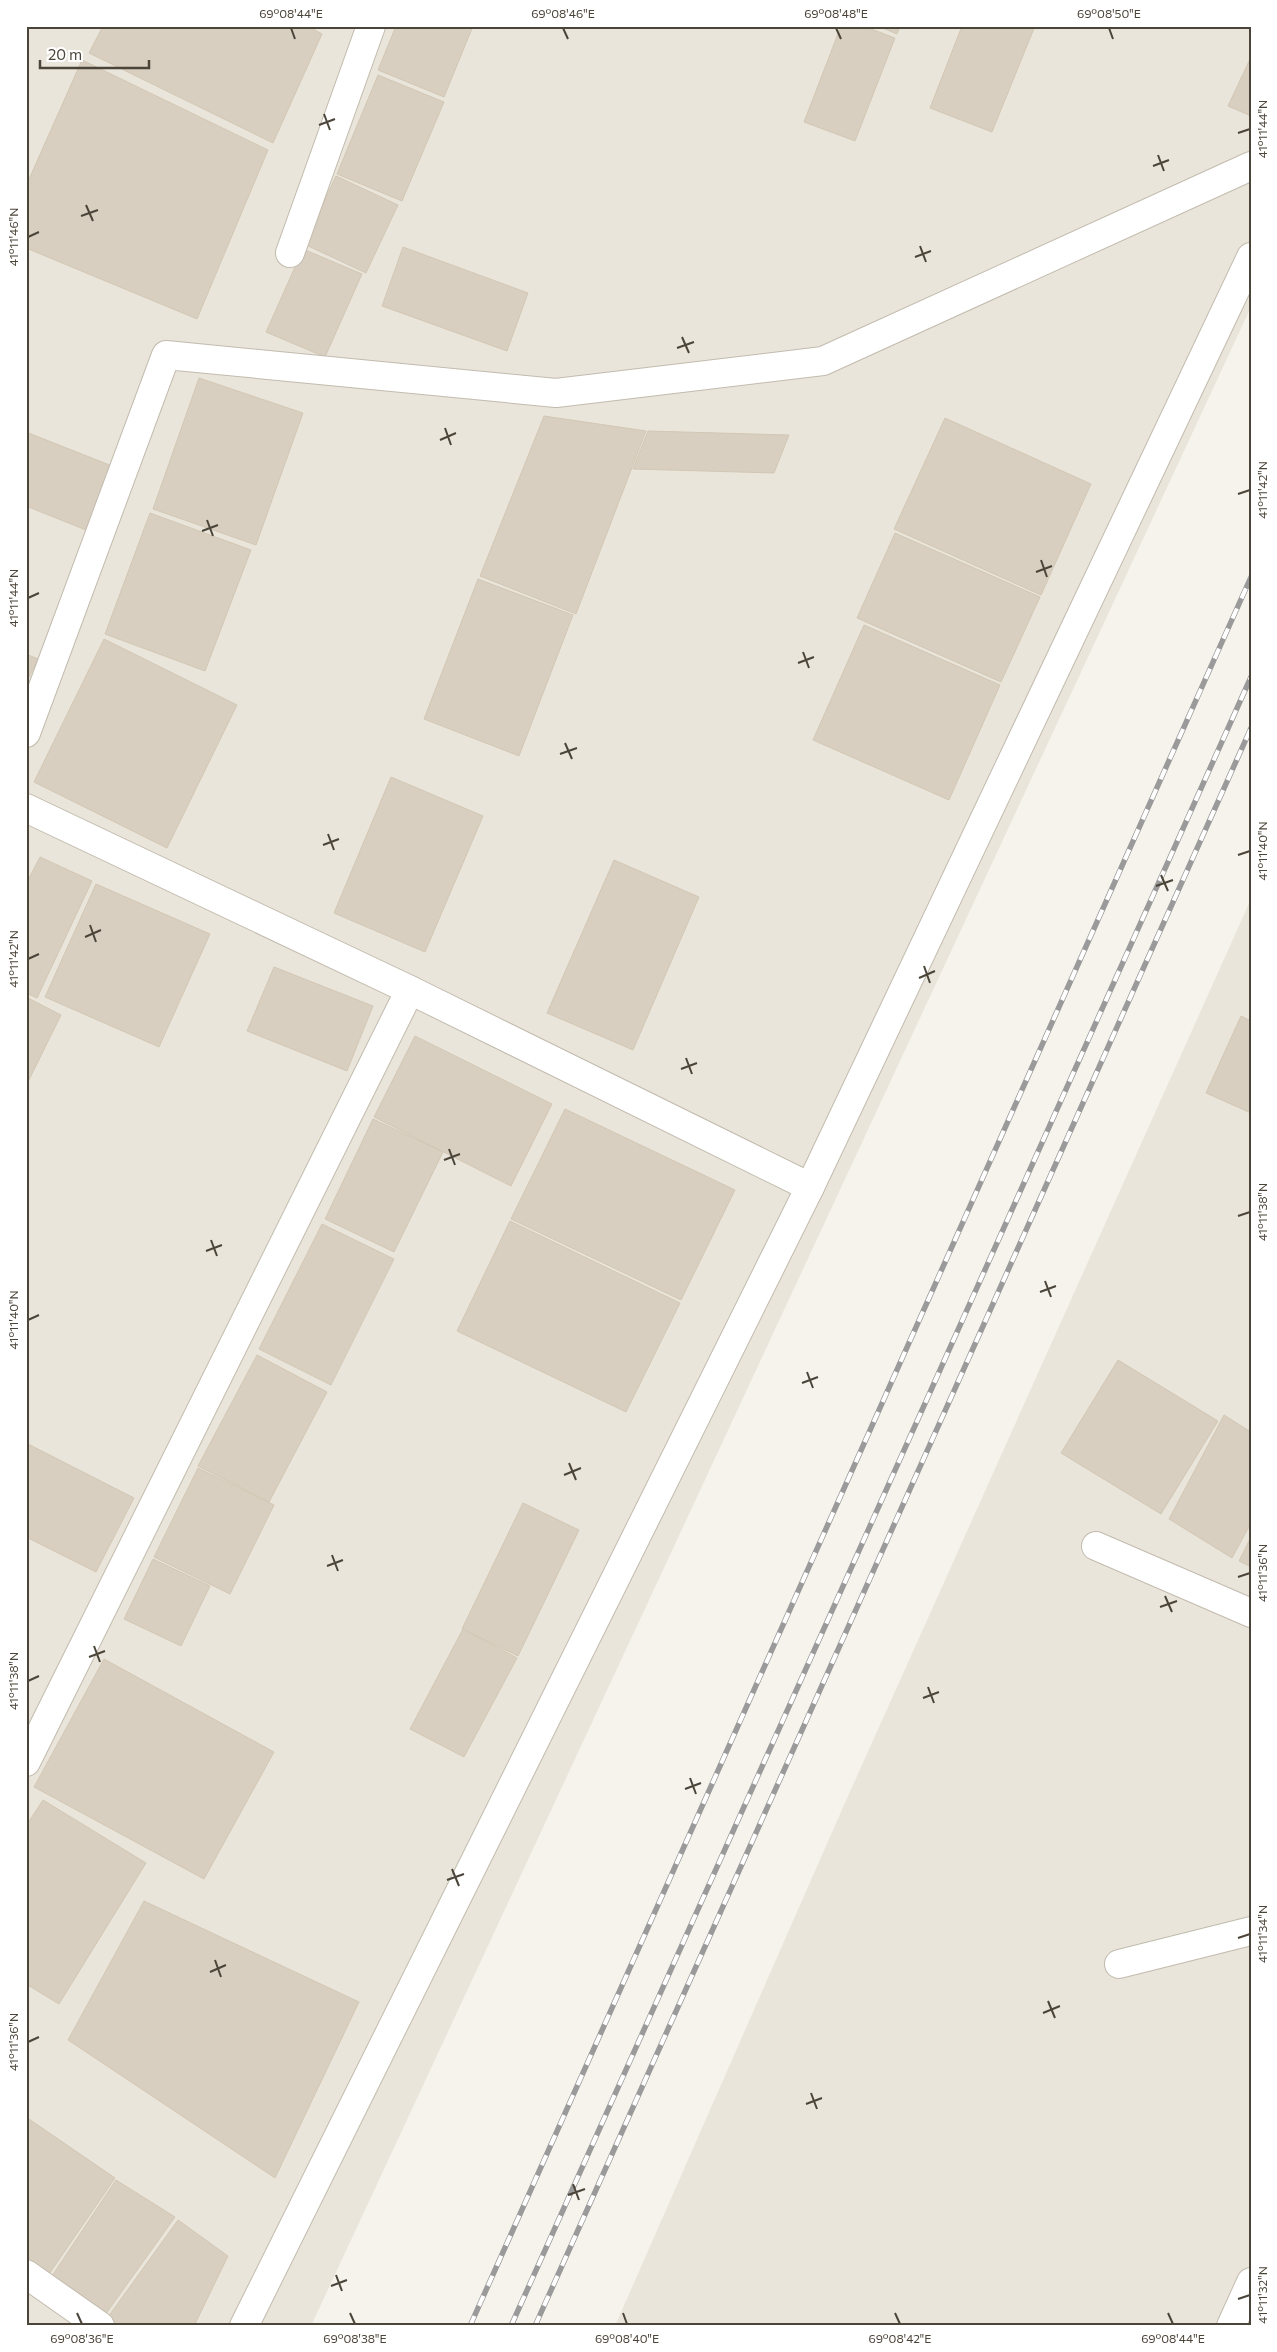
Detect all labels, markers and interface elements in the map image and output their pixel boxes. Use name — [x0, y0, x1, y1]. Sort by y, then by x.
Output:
text: 69°08'44"E — [259, 6, 323, 20]
text: 69°08'46"E — [531, 6, 595, 20]
text: 69°08'48"E — [804, 6, 868, 20]
text: 69°08'50"E — [1077, 6, 1141, 20]
scale bar — [40, 38, 149, 70]
text: 20 m — [48, 45, 82, 63]
text: 41°11'44"N — [1255, 100, 1269, 158]
text: 41°11'46"N — [6, 208, 20, 266]
text: 41°11'42"N — [1255, 461, 1269, 519]
text: 41°11'44"N — [6, 569, 20, 627]
text: 41°11'40"N — [1255, 822, 1269, 880]
text: 41°11'42"N — [6, 930, 20, 988]
text: 41°11'38"N — [1255, 1183, 1269, 1241]
text: 41°11'40"N — [6, 1291, 20, 1349]
text: 41°11'36"N — [1255, 1544, 1269, 1602]
text: 41°11'38"N — [6, 1652, 20, 1710]
text: 41°11'34"N — [1255, 1905, 1269, 1963]
text: 41°11'36"N — [6, 2013, 20, 2071]
text: 41°11'32"N — [1255, 2266, 1269, 2324]
text: 69°08'36"E — [50, 2331, 114, 2345]
text: 69°08'38"E — [323, 2331, 387, 2345]
text: 69°08'40"E — [595, 2331, 659, 2345]
text: 69°08'42"E — [869, 2331, 931, 2345]
text: 69°08'44"E — [1141, 2331, 1205, 2345]

